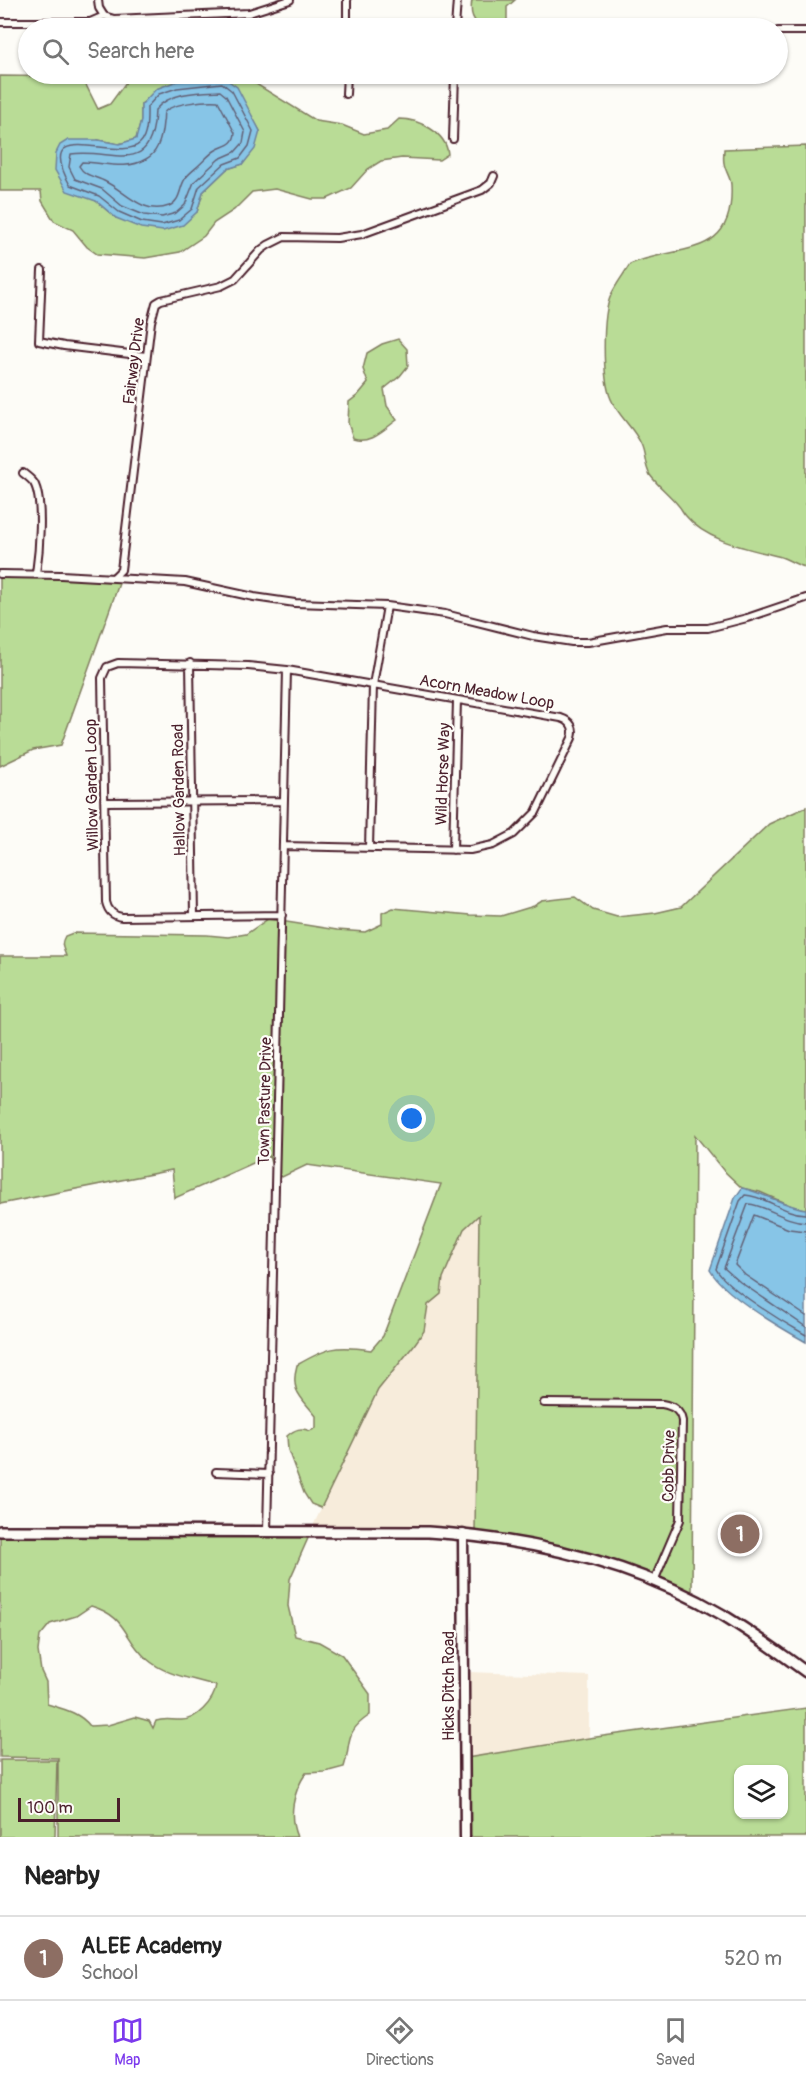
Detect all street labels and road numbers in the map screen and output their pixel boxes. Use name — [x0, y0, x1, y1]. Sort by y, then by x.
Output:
street label: Fairway Drive — [119, 316, 149, 406]
street label: Acorn Meadow Loop — [418, 670, 556, 714]
street label: Willow Garden Loop — [81, 719, 103, 851]
street label: Wild Horse Way — [431, 722, 455, 826]
street label: Hallow Garden Road — [168, 724, 190, 856]
street label: Town Pasture Drive — [254, 1037, 276, 1165]
street label: Cobb Drive — [658, 1430, 680, 1502]
street label: Hicks Ditch Road — [439, 1631, 459, 1741]

